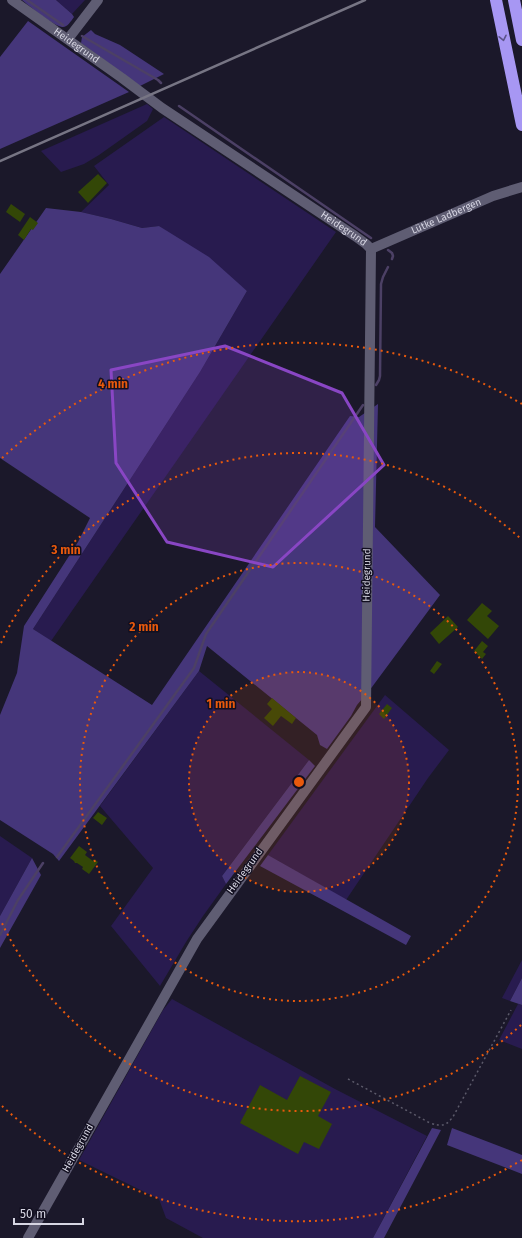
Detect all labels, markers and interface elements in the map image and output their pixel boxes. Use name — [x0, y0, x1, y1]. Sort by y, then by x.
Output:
street label: Heidegrund — [51, 25, 102, 66]
one-way arrow — [499, 35, 507, 41]
street label: Lütke Ladbergen — [409, 196, 483, 237]
street label: Heidegrund — [318, 209, 369, 249]
text: 4 min — [98, 377, 128, 391]
text: 3 min — [50, 543, 81, 557]
street label: Heidegrund — [361, 548, 373, 602]
text: 2 min — [129, 620, 159, 634]
text: 1 min — [207, 697, 235, 711]
centre of rings — [292, 775, 306, 789]
street label: Heidegrund — [225, 846, 266, 896]
street label: Heidegrund — [60, 1122, 96, 1174]
scale bar — [14, 1200, 83, 1226]
text: 50 m — [20, 1207, 46, 1221]

